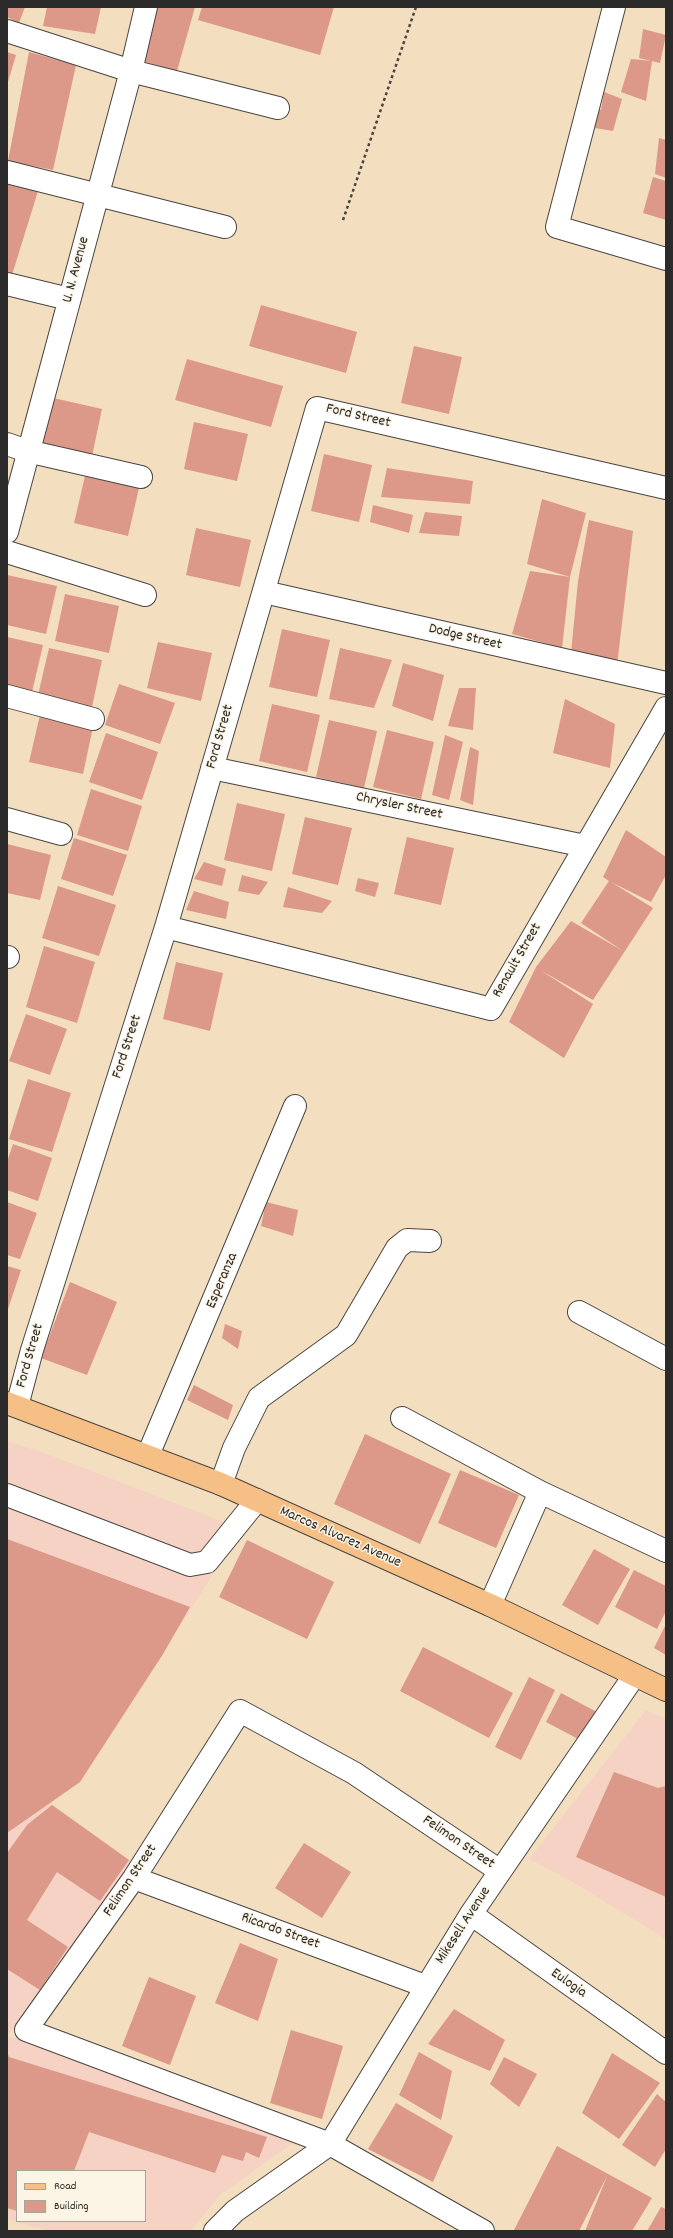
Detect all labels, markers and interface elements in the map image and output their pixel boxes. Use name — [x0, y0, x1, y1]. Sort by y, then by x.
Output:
street label: U. N. Avenue — [60, 235, 94, 305]
street label: Ford Street — [324, 401, 392, 433]
street label: Dodge Street — [427, 621, 503, 655]
street label: Ford Street — [203, 703, 239, 771]
street label: Chrysler Street — [354, 789, 444, 825]
street label: Renault Street — [489, 920, 547, 1002]
street label: Ford Street — [109, 1013, 147, 1081]
street label: Esperanza — [203, 1250, 243, 1312]
street label: Ford Street — [13, 1322, 49, 1390]
street label: Marcos Alvarez Avenue — [276, 1503, 404, 1573]
street label: Felimon Street — [418, 1812, 498, 1874]
street label: Felimon Street — [100, 1841, 162, 1921]
street label: Mikesell Avenue — [432, 1884, 496, 1968]
street label: Ricardo Street — [238, 1909, 322, 1955]
street label: Eulogia — [547, 1965, 589, 2003]
legend — [16, 2170, 146, 2222]
text: Road — [54, 2178, 76, 2195]
text: Building — [54, 2198, 89, 2215]

